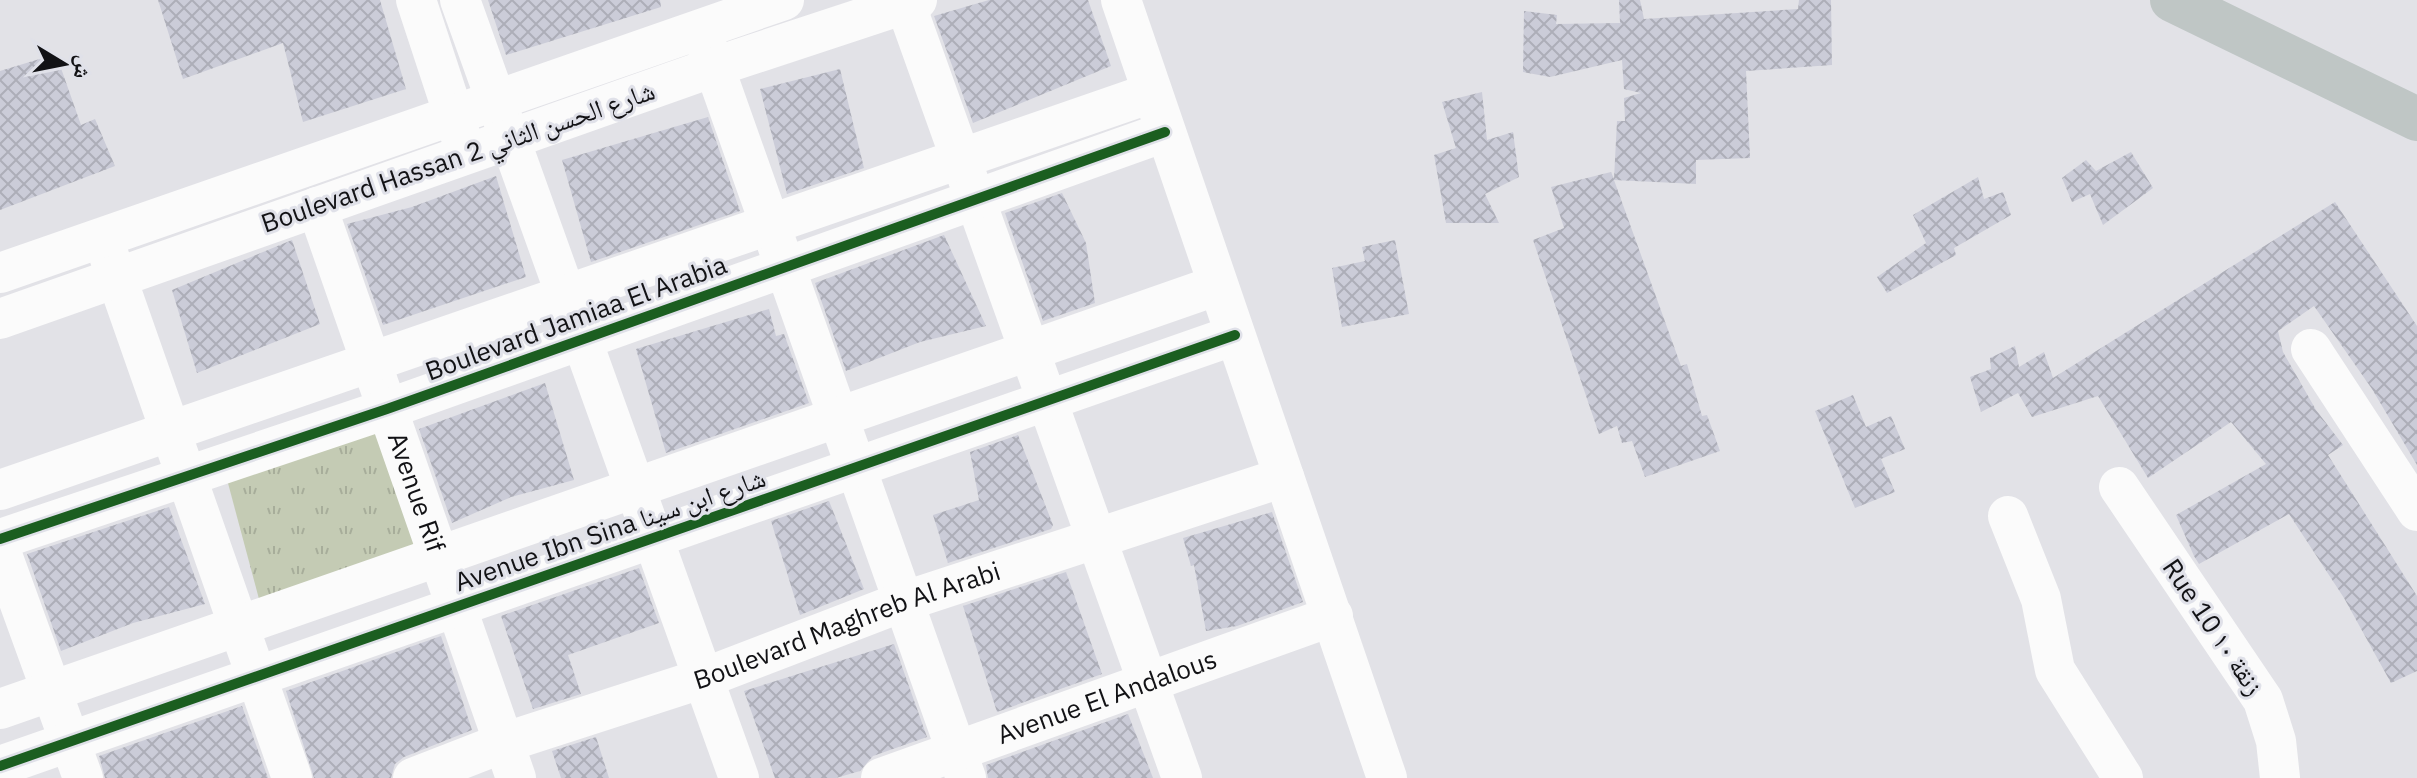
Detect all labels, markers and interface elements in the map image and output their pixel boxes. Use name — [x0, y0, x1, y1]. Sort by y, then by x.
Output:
north arrow — [24, 24, 104, 104]
text: ش — [68, 54, 100, 82]
street label: Boulevard Hassan 2 شارع الحسن الثاني — [256, 73, 661, 244]
street label: Boulevard Jamiaa El Arabia — [420, 247, 731, 388]
street label: Avenue Rif — [381, 427, 454, 556]
street label: Avenue Ibn Sina شارع ابن سينا — [450, 460, 770, 598]
street label: Rue 10 زنقة ١٠ — [2156, 552, 2272, 701]
street label: Boulevard Maghreb Al Arabi — [689, 553, 1004, 696]
street label: Avenue El Andalous — [992, 641, 1221, 751]

